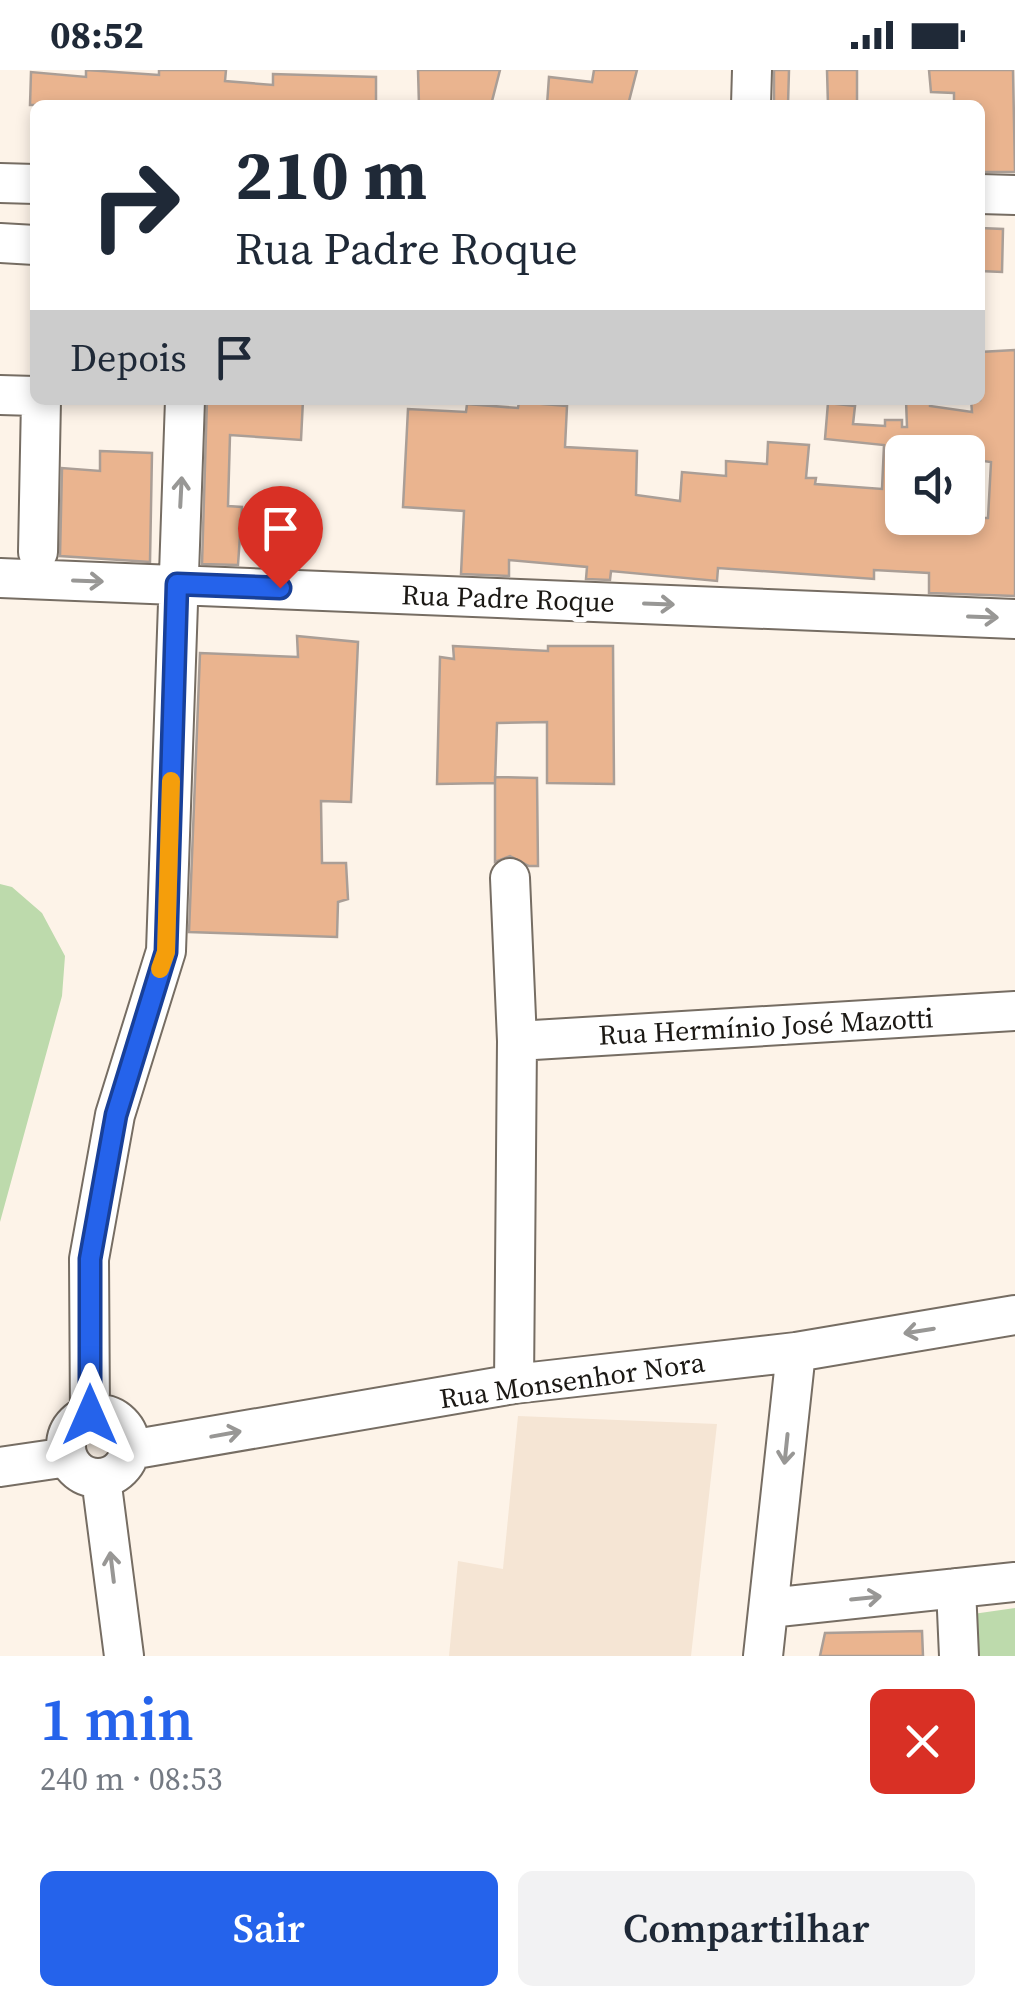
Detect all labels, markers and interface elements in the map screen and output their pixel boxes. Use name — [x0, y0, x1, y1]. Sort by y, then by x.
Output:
text: 08:52 — [50, 9, 144, 61]
text: 210 m — [235, 126, 427, 222]
icon: right — [70, 140, 200, 270]
text: Rua Padre Roque — [235, 217, 578, 279]
icon: arrive — [207, 330, 262, 385]
text: Depois — [70, 332, 187, 384]
map controls — [885, 435, 985, 535]
button: sound — [885, 435, 985, 535]
one-way arrow — [172, 477, 191, 509]
pin — [238, 486, 323, 589]
icon: arrive — [253, 501, 308, 556]
one-way arrow — [72, 572, 104, 591]
street label: Rua Padre Roque — [401, 575, 615, 621]
one-way arrow — [642, 595, 674, 614]
one-way arrow — [967, 608, 999, 627]
street label: Rua Hermínio José Mazotti — [598, 998, 934, 1054]
one-way arrow — [903, 1322, 936, 1341]
street label: Rua Monsenhor Nora — [437, 1342, 708, 1417]
position arrow — [38, 1363, 142, 1467]
one-way arrow — [209, 1424, 242, 1443]
one-way arrow — [776, 1432, 795, 1464]
one-way arrow — [103, 1551, 121, 1584]
one-way arrow — [850, 1588, 882, 1607]
text: 1 min — [40, 1678, 194, 1760]
button: close — [870, 1689, 975, 1794]
text: 240 m · 08:53 — [40, 1757, 222, 1801]
button: Sair — [40, 1871, 498, 1986]
button: Compartilhar — [518, 1871, 975, 1986]

